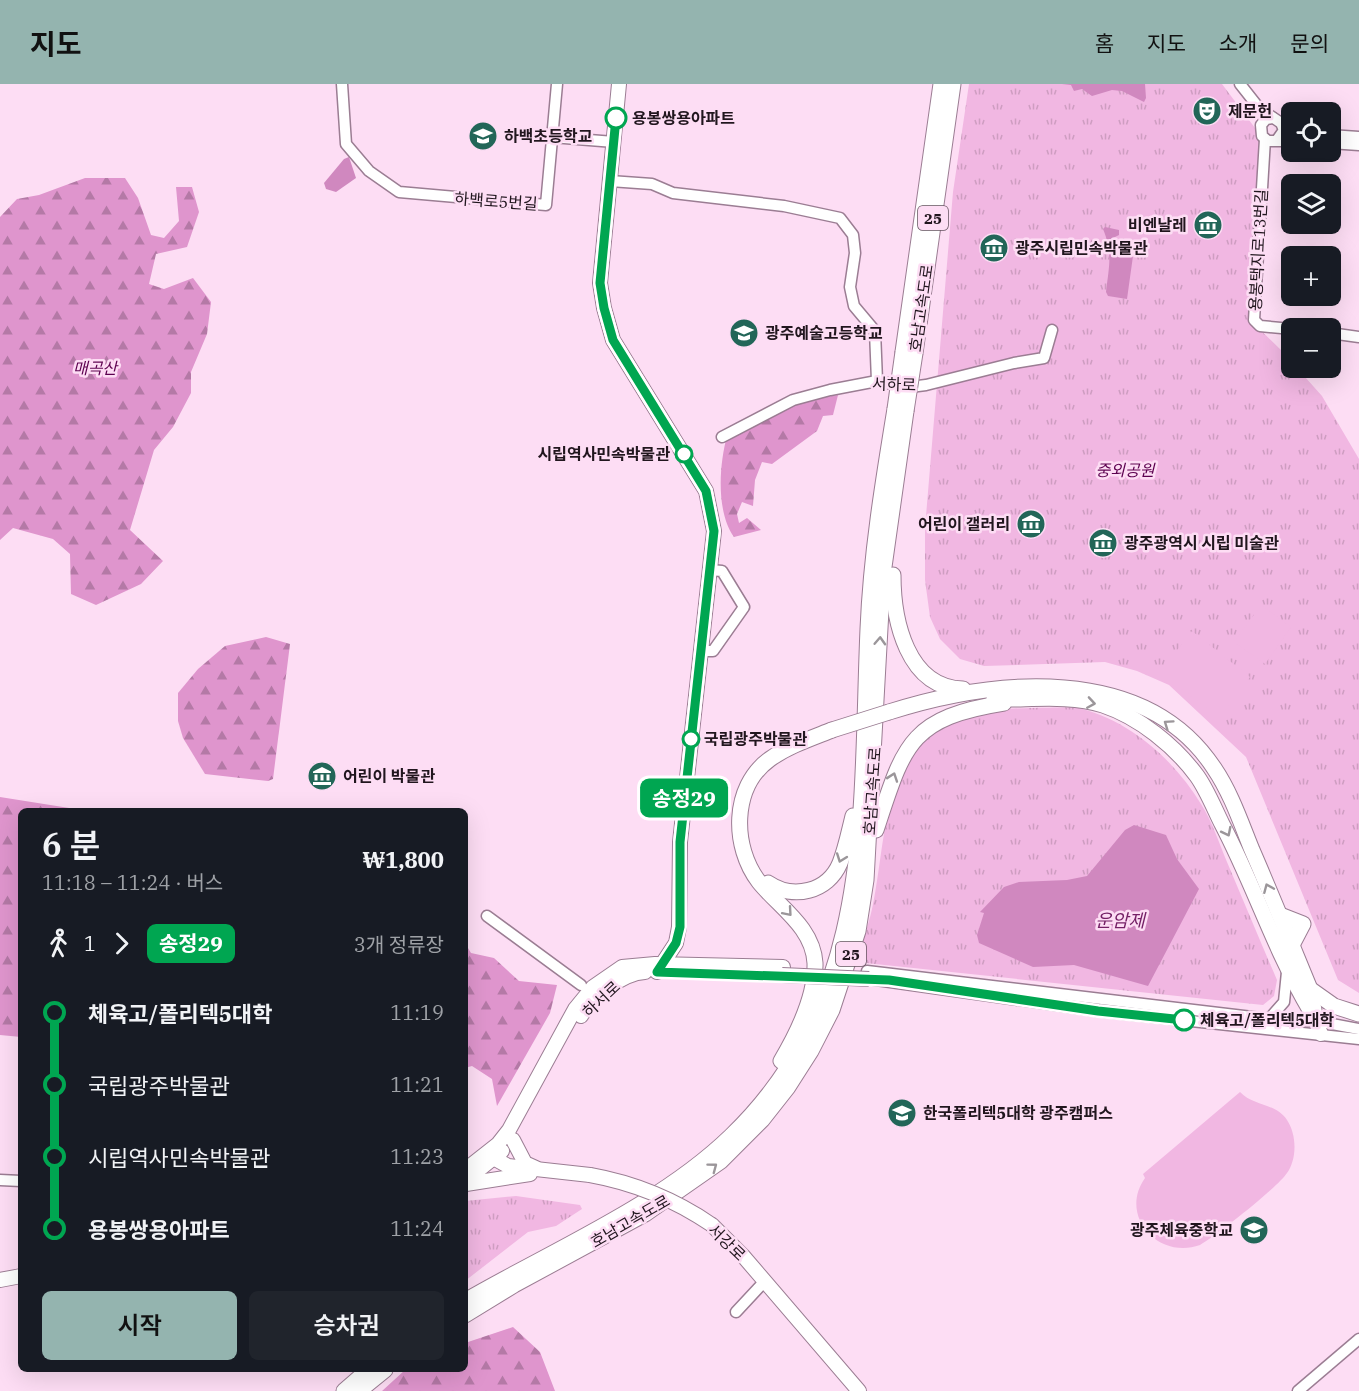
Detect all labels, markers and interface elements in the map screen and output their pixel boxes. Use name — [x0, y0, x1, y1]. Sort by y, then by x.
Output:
text: 지도 — [30, 25, 82, 62]
text: 홈 — [1095, 29, 1114, 57]
text: 지도 — [1147, 29, 1186, 57]
text: 소개 — [1219, 29, 1257, 57]
text: 문의 — [1290, 29, 1329, 57]
theatre icon: 제문헌 — [1191, 95, 1223, 127]
place label: 제문헌 — [1228, 101, 1272, 121]
map controls — [1281, 102, 1341, 378]
button: locate — [1281, 102, 1341, 162]
marker: 용봉쌍용아파트 — [605, 107, 627, 129]
place label: 용봉쌍용아파트 — [632, 108, 735, 128]
school or university icon: 하백초등학교 — [467, 120, 499, 152]
place label: 하백초등학교 — [504, 126, 593, 146]
button: layers — [1281, 174, 1341, 234]
street label: 하백로5번길 — [454, 188, 538, 214]
street label: 용봉택지로13번길 — [1245, 188, 1271, 312]
road number: 25 — [918, 206, 948, 230]
museum icon: 비엔날레 — [1192, 209, 1224, 241]
place label: 비엔날레 — [1128, 215, 1187, 235]
museum icon: 광주시립민속박물관 — [978, 232, 1010, 264]
place label: 광주시립민속박물관 — [1015, 238, 1148, 258]
button: + — [1281, 246, 1341, 306]
street label: 호남고속도로 — [905, 263, 937, 353]
school or university icon: 광주예술고등학교 — [728, 317, 760, 349]
button: − — [1281, 318, 1341, 378]
place label: 광주예술고등학교 — [765, 323, 883, 343]
park label: 매곡산 — [73, 358, 119, 378]
street label: 서하로 — [872, 373, 917, 395]
place label: 시립역사민속박물관 — [538, 444, 670, 464]
marker: 시립역사민속박물관 — [675, 445, 693, 463]
park label: 중외공원 — [1096, 460, 1156, 480]
museum icon: 어린이 갤러리 — [1015, 508, 1047, 540]
place label: 어린이 갤러리 — [918, 514, 1010, 534]
museum icon: 광주광역시 시립 미술관 — [1087, 527, 1119, 559]
place label: 광주광역시 시립 미술관 — [1124, 533, 1279, 553]
one-way arrow — [874, 636, 887, 645]
one-way arrow — [1087, 696, 1096, 708]
one-way arrow — [1164, 720, 1175, 731]
place label: 국립광주박물관 — [704, 729, 807, 749]
marker: 국립광주박물관 — [682, 730, 700, 748]
street label: 호남고속도로 — [859, 746, 885, 836]
museum icon: 어린이 박물관 — [306, 760, 338, 792]
place label: 어린이 박물관 — [343, 766, 435, 786]
one-way arrow — [886, 772, 899, 783]
line badge: 송정29 — [642, 778, 726, 818]
text: 송정29 — [652, 784, 716, 812]
text: 6 분 — [42, 823, 100, 866]
one-way arrow — [1219, 826, 1231, 837]
text: ₩1,800 — [362, 845, 444, 874]
one-way arrow — [836, 852, 848, 863]
text: 11:18 – 11:24 · 버스 — [42, 869, 223, 896]
one-way arrow — [1264, 883, 1276, 894]
one-way arrow — [781, 905, 792, 916]
water label: 운암제 — [1095, 909, 1147, 932]
icon: walk — [42, 927, 75, 960]
icon: forward — [105, 927, 138, 960]
text: 송정29 — [159, 929, 223, 957]
text: 1 — [84, 930, 96, 957]
text: 3개 정류장 — [354, 931, 444, 958]
road number: 25 — [836, 942, 866, 966]
street label: 하서로 — [578, 976, 624, 1021]
text: 체육고/폴리텍5대학 — [88, 999, 273, 1028]
text: 11:19 — [390, 999, 444, 1026]
marker: 체육고/폴리텍5대학 — [1173, 1009, 1195, 1031]
place label: 체육고/폴리텍5대학 — [1200, 1010, 1334, 1030]
text: 국립광주박물관 — [88, 1071, 230, 1100]
text: 11:21 — [390, 1071, 444, 1098]
school or university icon: 한국폴리텍5대학 광주캠퍼스 — [886, 1097, 918, 1129]
place label: 한국폴리텍5대학 광주캠퍼스 — [923, 1103, 1113, 1123]
text: 시립역사민속박물관 — [88, 1143, 270, 1172]
text: 11:23 — [390, 1143, 444, 1170]
one-way arrow — [706, 1163, 717, 1174]
street label: 호남고속도로 — [587, 1190, 673, 1252]
school or university icon: 광주체육중학교 — [1238, 1214, 1270, 1246]
text: 용봉쌍용아파트 — [88, 1215, 230, 1244]
text: 11:24 — [390, 1215, 444, 1242]
street label: 서강로 — [704, 1219, 750, 1265]
place label: 광주체육중학교 — [1130, 1220, 1233, 1240]
button: 시작 — [42, 1291, 237, 1360]
button: 승차권 — [249, 1291, 444, 1360]

